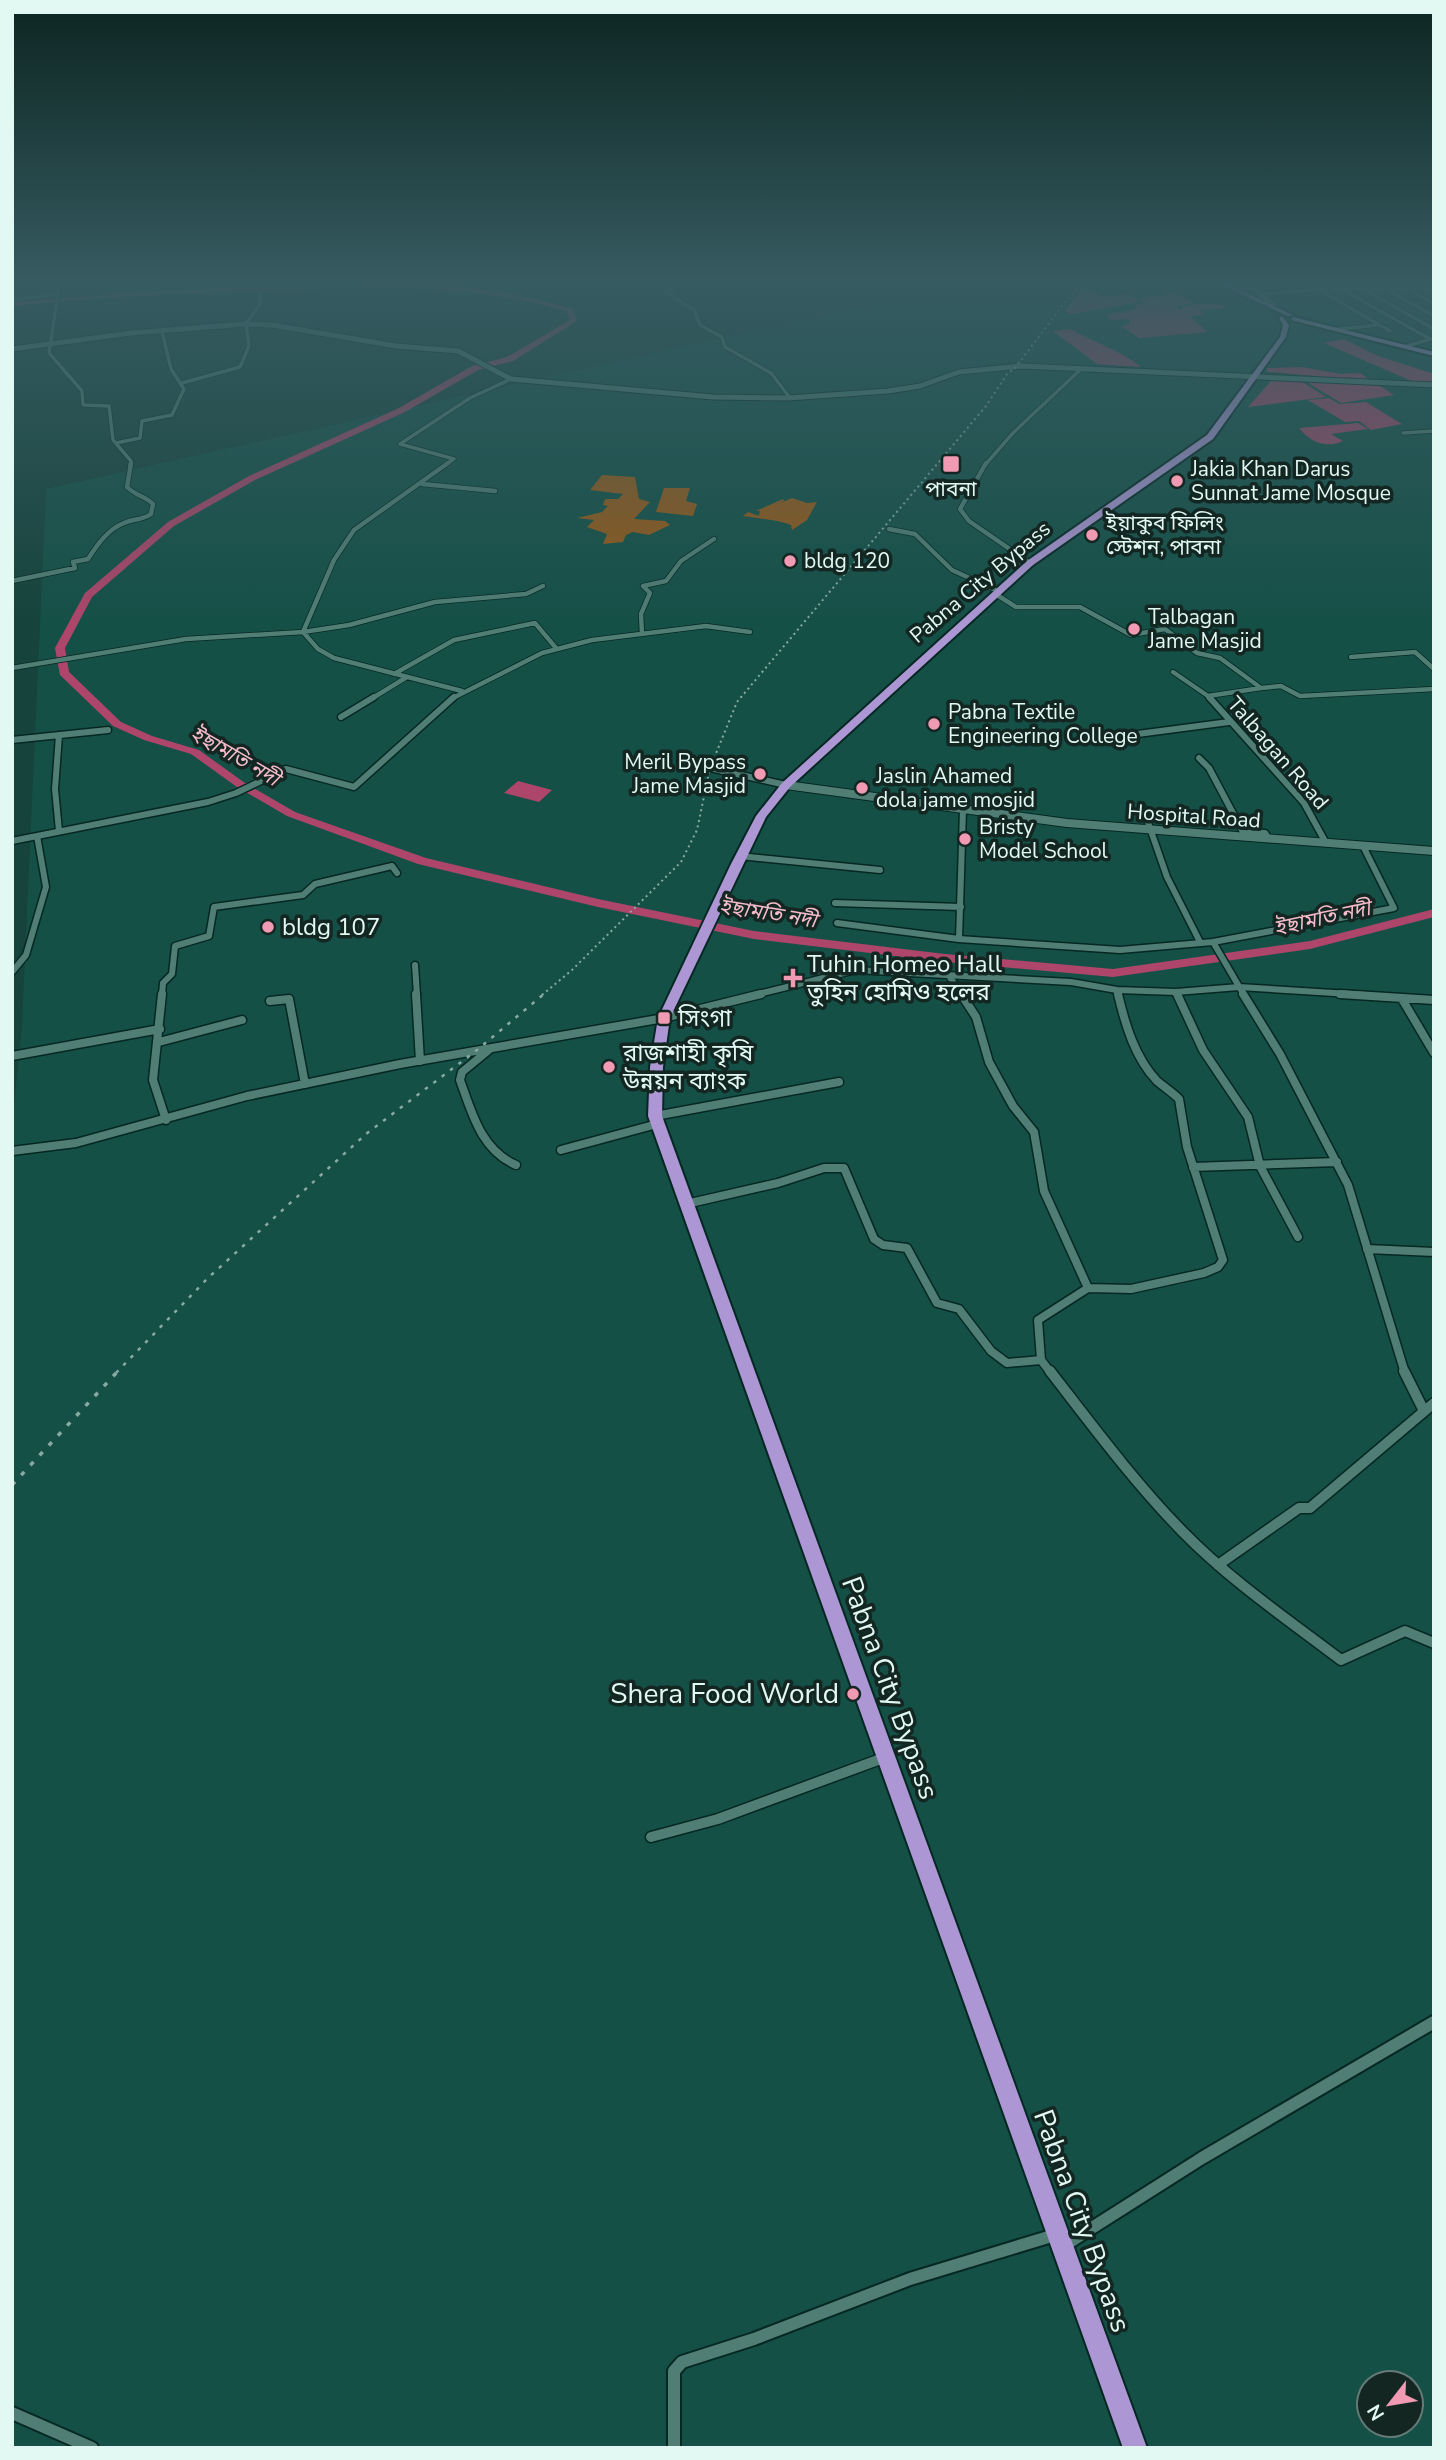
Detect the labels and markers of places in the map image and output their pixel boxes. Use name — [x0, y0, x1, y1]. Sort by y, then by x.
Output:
marker: পাবনা — [941, 454, 961, 474]
place label: Jakia Khan Darus Sunnat Jame Mosque — [1190, 455, 1391, 507]
marker: Jakia Khan Darus Sunnat Jame Mosque — [1169, 473, 1185, 489]
place label: পাবনা — [925, 475, 977, 503]
place label: ইয়াকুব ফিলিং স্টেশন, পাবনা — [1105, 509, 1224, 561]
marker: ইয়াকুব ফিলিং স্টেশন, পাবনা — [1084, 527, 1100, 543]
place label: bldg 120 — [804, 547, 890, 575]
marker: bldg 120 — [782, 553, 798, 569]
place label: Talbagan Jame Masjid — [1147, 603, 1262, 655]
marker: Talbagan Jame Masjid — [1126, 621, 1142, 637]
place label: Pabna Textile Engineering College — [948, 698, 1138, 750]
marker: Pabna Textile Engineering College — [926, 716, 942, 732]
place label: Meril Bypass Jame Masjid — [624, 748, 746, 800]
place label: Jaslin Ahamed dola jame mosjid — [875, 762, 1035, 814]
marker: Meril Bypass Jame Masjid — [752, 766, 768, 782]
marker: Jaslin Ahamed dola jame mosjid — [854, 780, 870, 796]
place label: Bristy Model School — [979, 813, 1109, 865]
marker: Bristy Model School — [957, 831, 973, 847]
place label: bldg 107 — [282, 911, 380, 943]
marker: bldg 107 — [260, 919, 276, 935]
place label: Tuhin Homeo Hall তুহিন হোমিও হলের — [806, 948, 1002, 1008]
marker: Tuhin Homeo Hall তুহিন হোমিও হলের — [785, 970, 801, 986]
place label: সিংগা — [677, 1002, 732, 1034]
marker: সিংগা — [656, 1010, 672, 1026]
place label: রাজশাহী কৃষি উন্নয়ন ব্যাংক — [622, 1037, 754, 1097]
marker: রাজশাহী কৃষি উন্নয়ন ব্যাংক — [601, 1059, 617, 1075]
place label: Shera Food World — [610, 1675, 839, 1713]
marker: Shera Food World — [845, 1686, 861, 1702]

